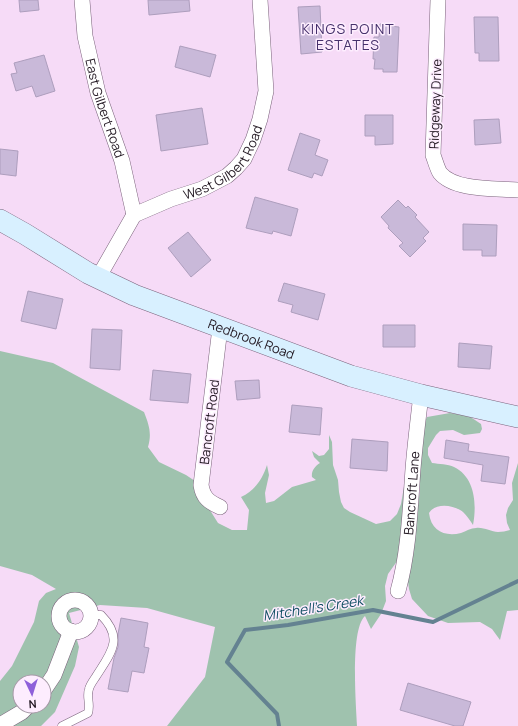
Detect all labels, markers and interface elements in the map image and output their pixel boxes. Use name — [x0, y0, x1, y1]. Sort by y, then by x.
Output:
district label: KINGS POINT ESTATES — [301, 19, 395, 54]
street label: East Gilbert Road — [81, 57, 129, 160]
street label: Ridgeway Drive — [424, 58, 446, 149]
street label: West Gilbert Road — [181, 123, 266, 203]
street label: Redbrook Road — [206, 314, 297, 363]
street label: Bancroft Road — [195, 378, 223, 466]
street label: Bancroft Lane — [399, 450, 424, 536]
water label: Mitchell's Creek — [262, 590, 366, 625]
north arrow — [12, 674, 52, 714]
text: N — [28, 697, 37, 712]

